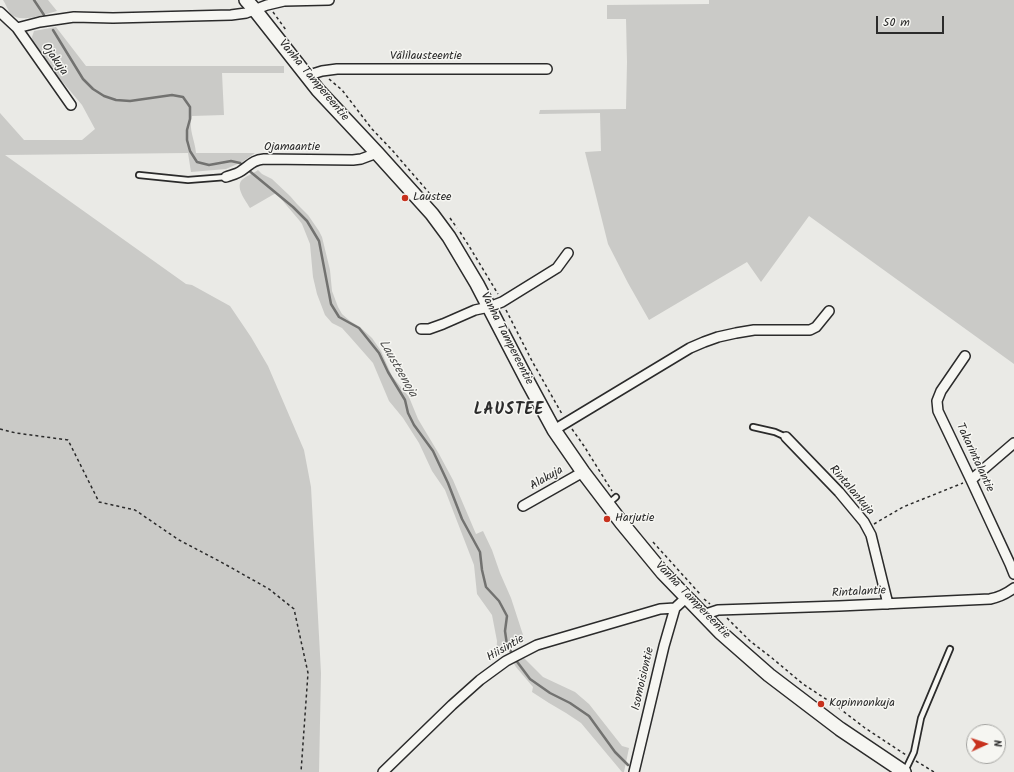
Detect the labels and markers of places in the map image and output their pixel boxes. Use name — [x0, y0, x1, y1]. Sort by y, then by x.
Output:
place label: Laustee — [413, 191, 452, 205]
marker: Laustee — [400, 193, 410, 203]
place label: Harjutie — [615, 512, 654, 526]
marker: Harjutie — [602, 514, 612, 524]
place label: Kopinnonkuja — [829, 697, 895, 711]
marker: Kopinnonkuja — [816, 699, 826, 709]

